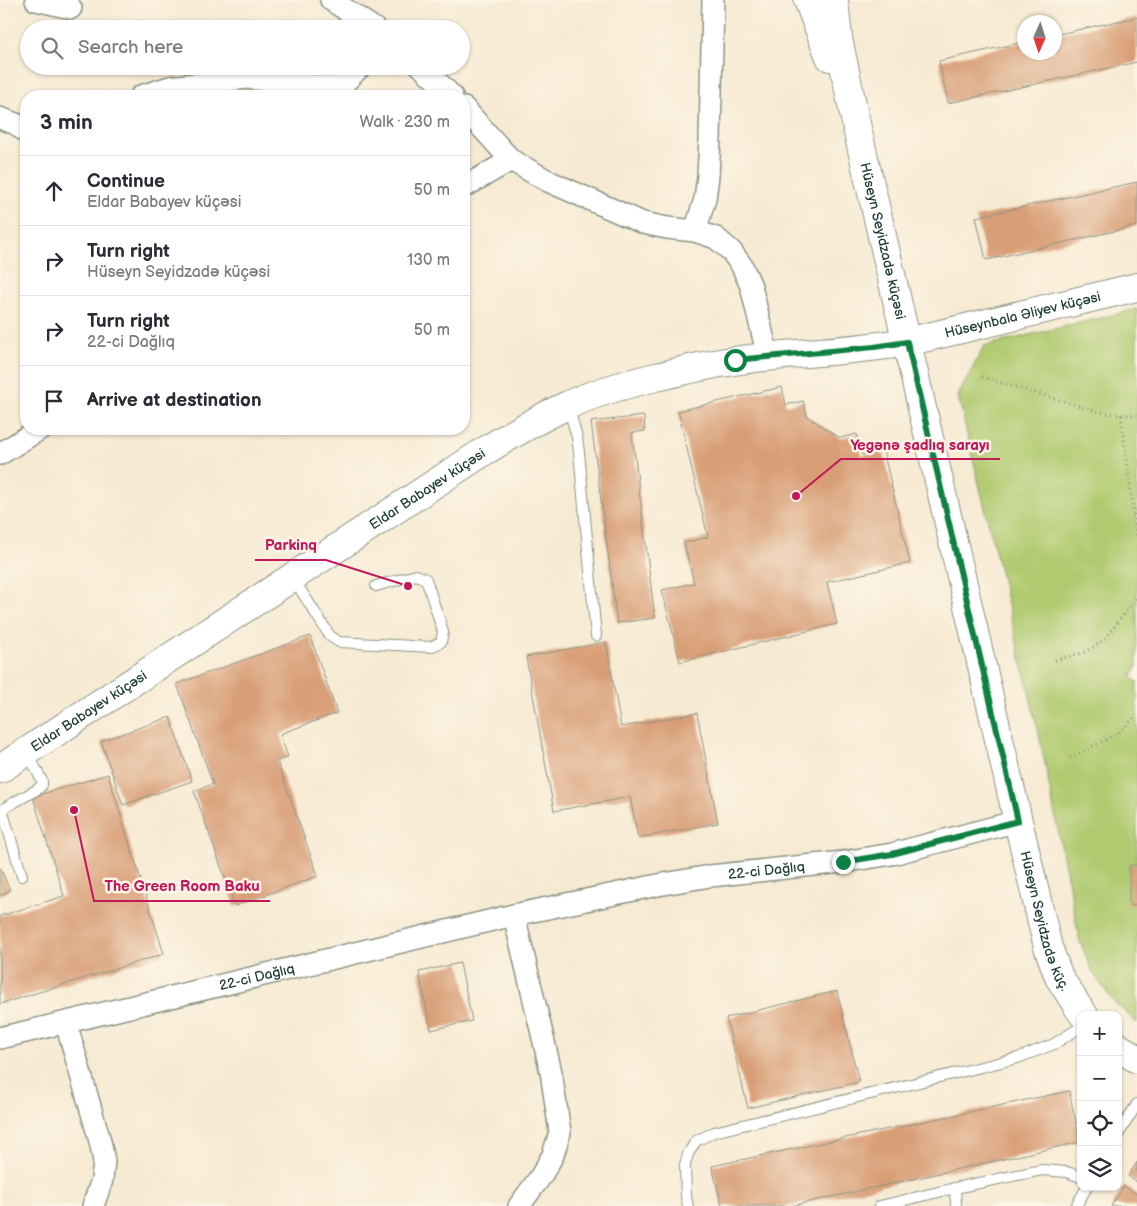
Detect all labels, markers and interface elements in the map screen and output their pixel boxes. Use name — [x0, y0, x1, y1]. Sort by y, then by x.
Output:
north arrow — [1017, 15, 1062, 60]
search box — [20, 20, 470, 75]
icon: search — [38, 34, 66, 62]
text: Search here — [78, 36, 183, 59]
text: 3 min — [40, 110, 93, 135]
text: Walk · 230 m — [360, 113, 450, 132]
street label: Hüseyn Seyidzadə küçəsi — [856, 161, 909, 321]
text: Continue — [87, 170, 165, 193]
icon: ahead — [40, 177, 68, 205]
text: 50 m — [414, 181, 450, 200]
text: Eldar Babayev küçəsi — [87, 193, 241, 212]
text: Turn right — [87, 240, 170, 263]
icon: right — [40, 247, 68, 275]
text: 130 m — [407, 251, 450, 270]
text: Hüseyn Seyidzadə küçəsi — [87, 263, 270, 282]
street label: Hüseynbala Əliyev küçəsi — [943, 288, 1102, 342]
text: Turn right — [87, 310, 170, 333]
icon: right — [40, 317, 68, 345]
text: 50 m — [414, 321, 450, 340]
text: 22-ci Dağlıq — [87, 333, 175, 352]
route start — [724, 349, 747, 372]
icon: arrive — [40, 387, 68, 415]
text: Arrive at destination — [87, 389, 262, 412]
callout: Yegənə şadlıq sarayı — [841, 429, 1000, 459]
text: Yegənə şadlıq sarayı — [850, 436, 990, 455]
street label: Eldar Babayev küçəsi — [366, 445, 489, 533]
callout: Parkinq — [255, 530, 326, 560]
text: Parkinq — [265, 536, 317, 555]
street label: Eldar Babayev küçəsi — [28, 667, 150, 755]
street label: Hüseyn Seyidzadə küç. — [1016, 849, 1074, 994]
route end — [832, 851, 855, 874]
street label: 22-ci Dağlıq — [727, 858, 805, 883]
callout: The Green Room Baku — [94, 871, 270, 901]
text: The Green Room Baku — [104, 877, 260, 896]
street label: 22-ci Dağlıq — [218, 960, 296, 994]
map controls — [1077, 1011, 1122, 1191]
button: + — [1077, 1011, 1122, 1056]
button: − — [1077, 1056, 1122, 1101]
button: locate — [1077, 1101, 1122, 1146]
button: layers — [1077, 1146, 1122, 1191]

